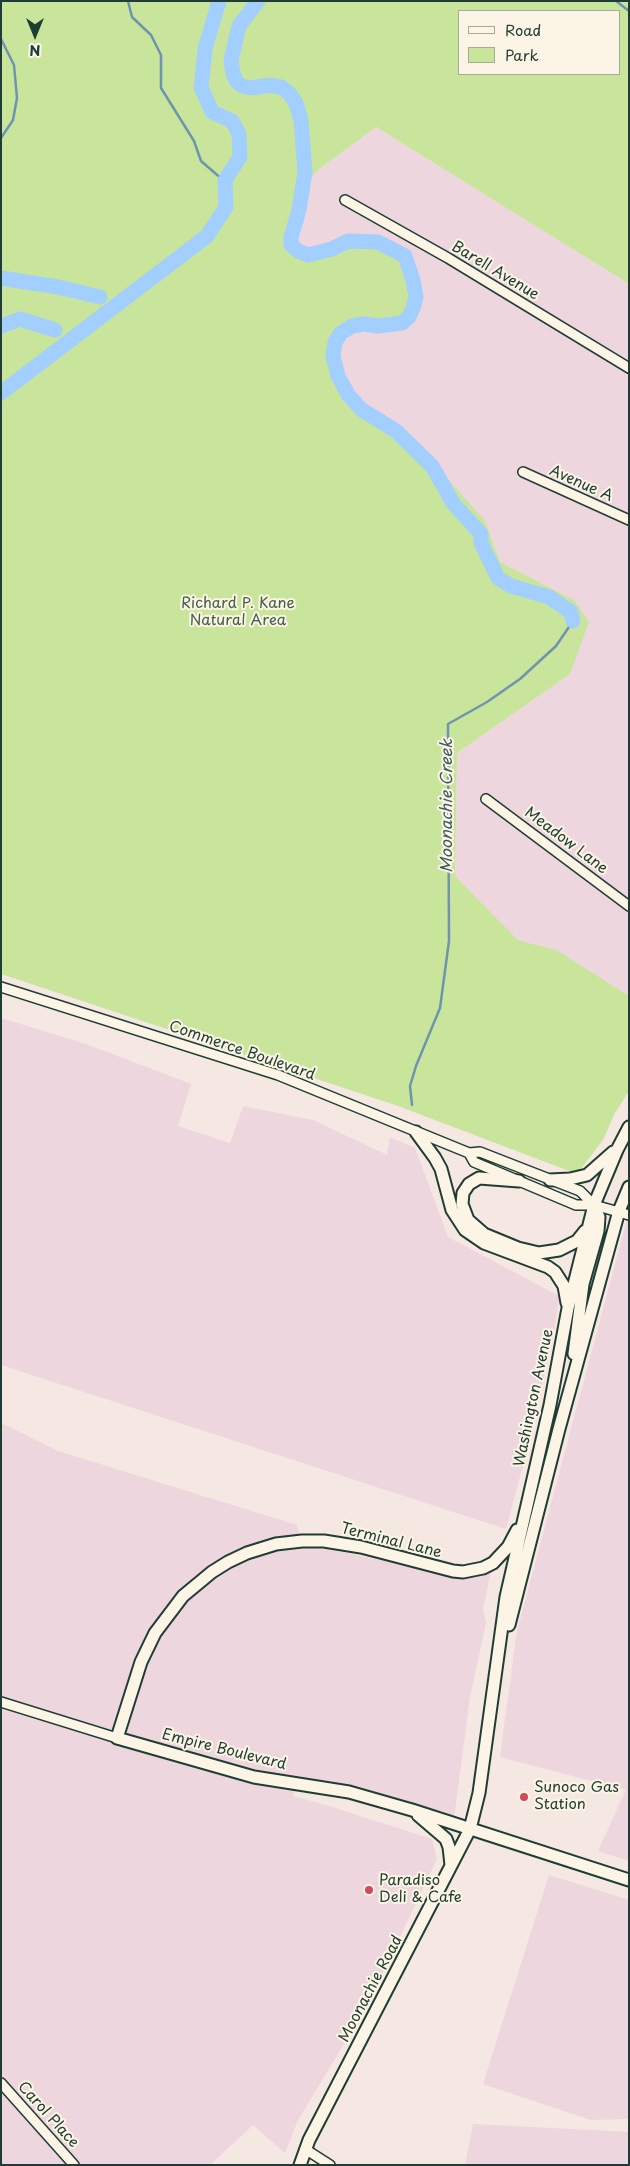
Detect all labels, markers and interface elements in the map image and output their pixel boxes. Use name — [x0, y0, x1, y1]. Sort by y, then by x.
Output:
north arrow — [10, 10, 60, 60]
legend — [458, 10, 620, 75]
text: Road — [505, 18, 541, 41]
text: N — [29, 40, 41, 61]
text: Park — [505, 43, 539, 66]
street label: Barell Avenue — [448, 238, 542, 304]
street label: Avenue A — [546, 462, 616, 506]
park label: Richard P. Kane Natural Area — [181, 595, 295, 630]
water label: Moonachie Creek — [438, 739, 458, 873]
street label: Meadow Lane — [521, 804, 611, 878]
street label: Commerce Boulevard — [166, 1017, 318, 1085]
street label: Washington Avenue — [511, 1328, 557, 1468]
street label: Terminal Lane — [339, 1520, 443, 1562]
street label: Empire Boulevard — [160, 1726, 288, 1774]
place label: Sunoco Gas Station — [534, 1779, 619, 1814]
marker: Sunoco Gas Station — [518, 1791, 530, 1803]
place label: Paradiso Deli & Cafe — [379, 1872, 462, 1907]
marker: Paradiso Deli & Cafe — [363, 1884, 375, 1896]
street label: Moonachie Road — [335, 1933, 407, 2045]
street label: Carol Place — [14, 2078, 82, 2152]

